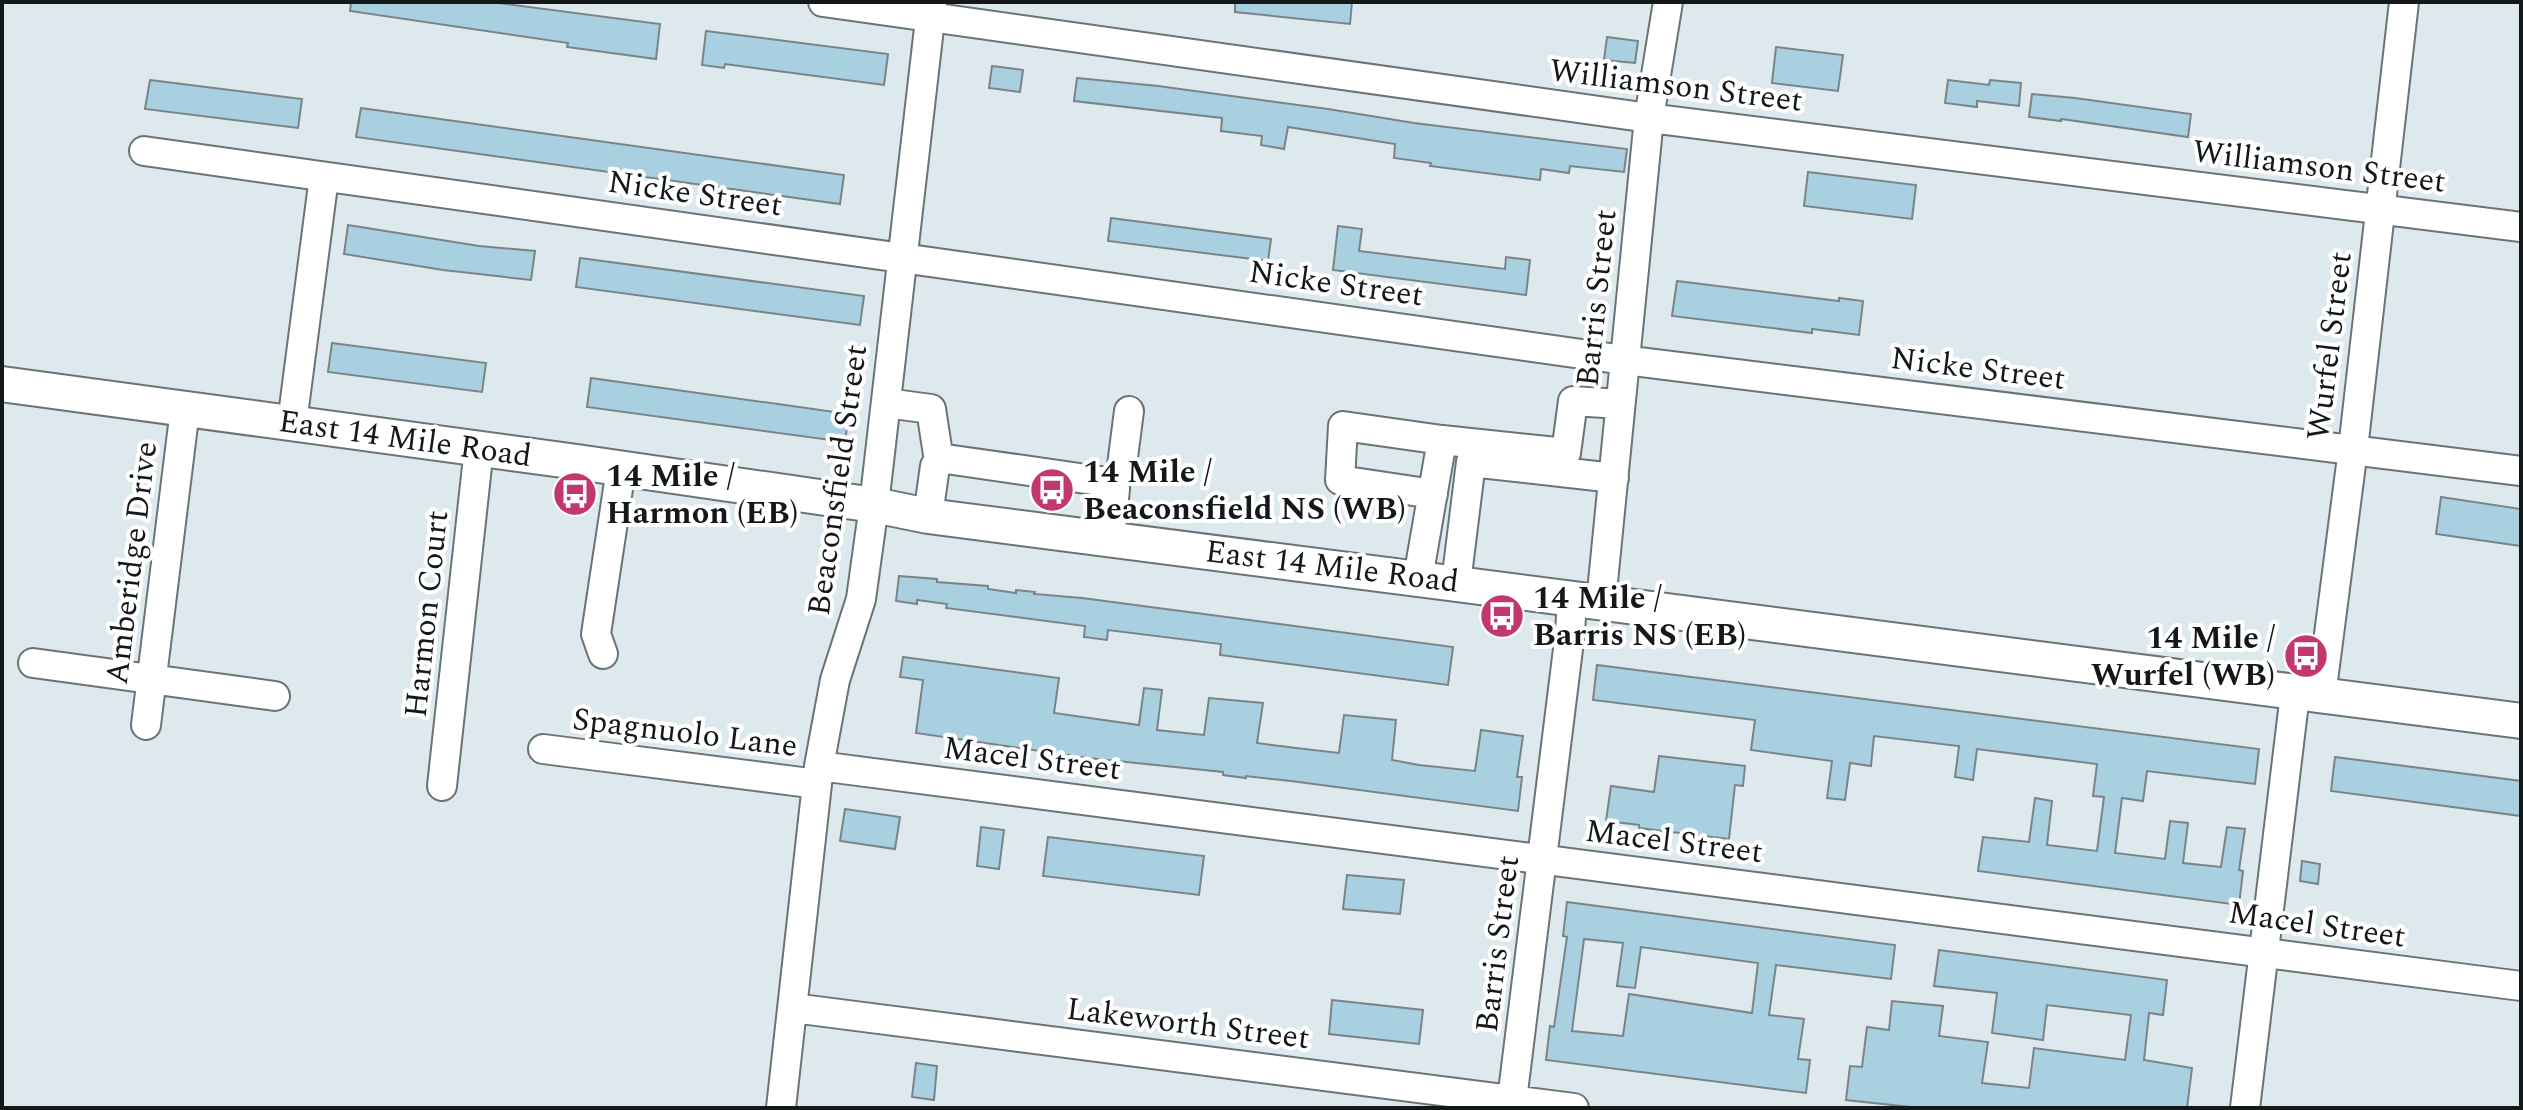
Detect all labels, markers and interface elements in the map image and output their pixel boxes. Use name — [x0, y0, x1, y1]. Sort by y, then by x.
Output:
street label: Williamson Street — [1547, 46, 1805, 126]
street label: Williamson Street — [2190, 127, 2448, 207]
street label: Nicke Street — [605, 158, 785, 230]
street label: Barris Street — [1563, 207, 1631, 389]
street label: Nicke Street — [1246, 248, 1426, 320]
street label: Wurfel Street — [2294, 249, 2366, 443]
street label: Nicke Street — [1888, 334, 2068, 404]
street label: Beaconsfield Street — [795, 341, 881, 619]
street label: East 14 Mile Road — [275, 397, 535, 481]
street label: Amberidge Drive — [93, 439, 171, 687]
place label: 14 Mile / Beaconsfield NS (WB) — [1083, 448, 1406, 534]
place label: 14 Mile / Harmon (EB) — [606, 452, 798, 538]
bus stop icon: 14 Mile / Beaconsfield NS (WB) — [1028, 466, 1076, 514]
bus stop icon: 14 Mile / Harmon (EB) — [551, 470, 599, 518]
street label: Harmon Court — [392, 508, 462, 720]
street label: East 14 Mile Road — [1202, 527, 1462, 607]
place label: 14 Mile / Barris NS (EB) — [1533, 574, 1746, 660]
bus stop icon: 14 Mile / Barris NS (EB) — [1478, 592, 1526, 640]
place label: 14 Mile / Wurfel (WB) — [2091, 614, 2275, 700]
bus stop icon: 14 Mile / Wurfel (WB) — [2282, 632, 2330, 680]
street label: Spagnuolo Lane — [570, 695, 800, 771]
street label: Macel Street — [940, 724, 1124, 794]
street label: Macel Street — [1582, 807, 1766, 877]
street label: Barris Street — [1463, 853, 1533, 1035]
street label: Macel Street — [2225, 888, 2409, 962]
street label: Lakeworth Street — [1064, 985, 1312, 1063]

